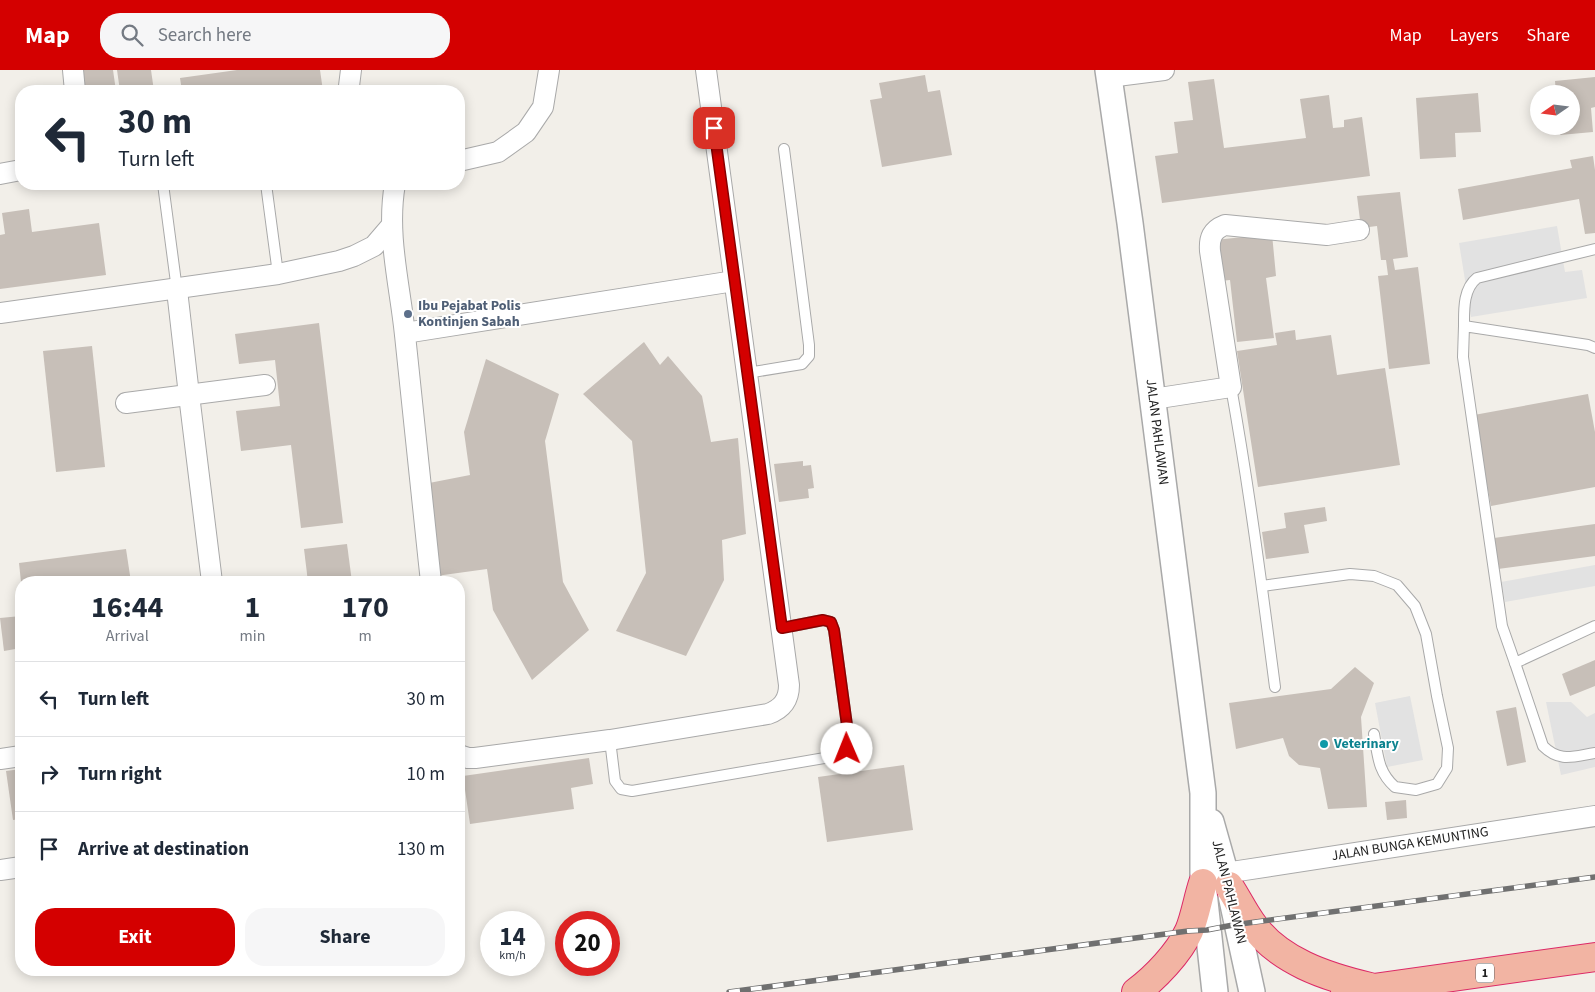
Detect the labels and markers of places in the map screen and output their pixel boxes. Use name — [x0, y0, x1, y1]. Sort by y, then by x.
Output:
pin — [693, 107, 735, 149]
place label: Ibu Pejabat Polis Kontinjen Sabah — [418, 296, 521, 332]
marker: Ibu Pejabat Polis Kontinjen Sabah — [402, 308, 414, 320]
place label: Veterinary — [1333, 734, 1399, 754]
marker: Veterinary — [1318, 738, 1330, 750]

